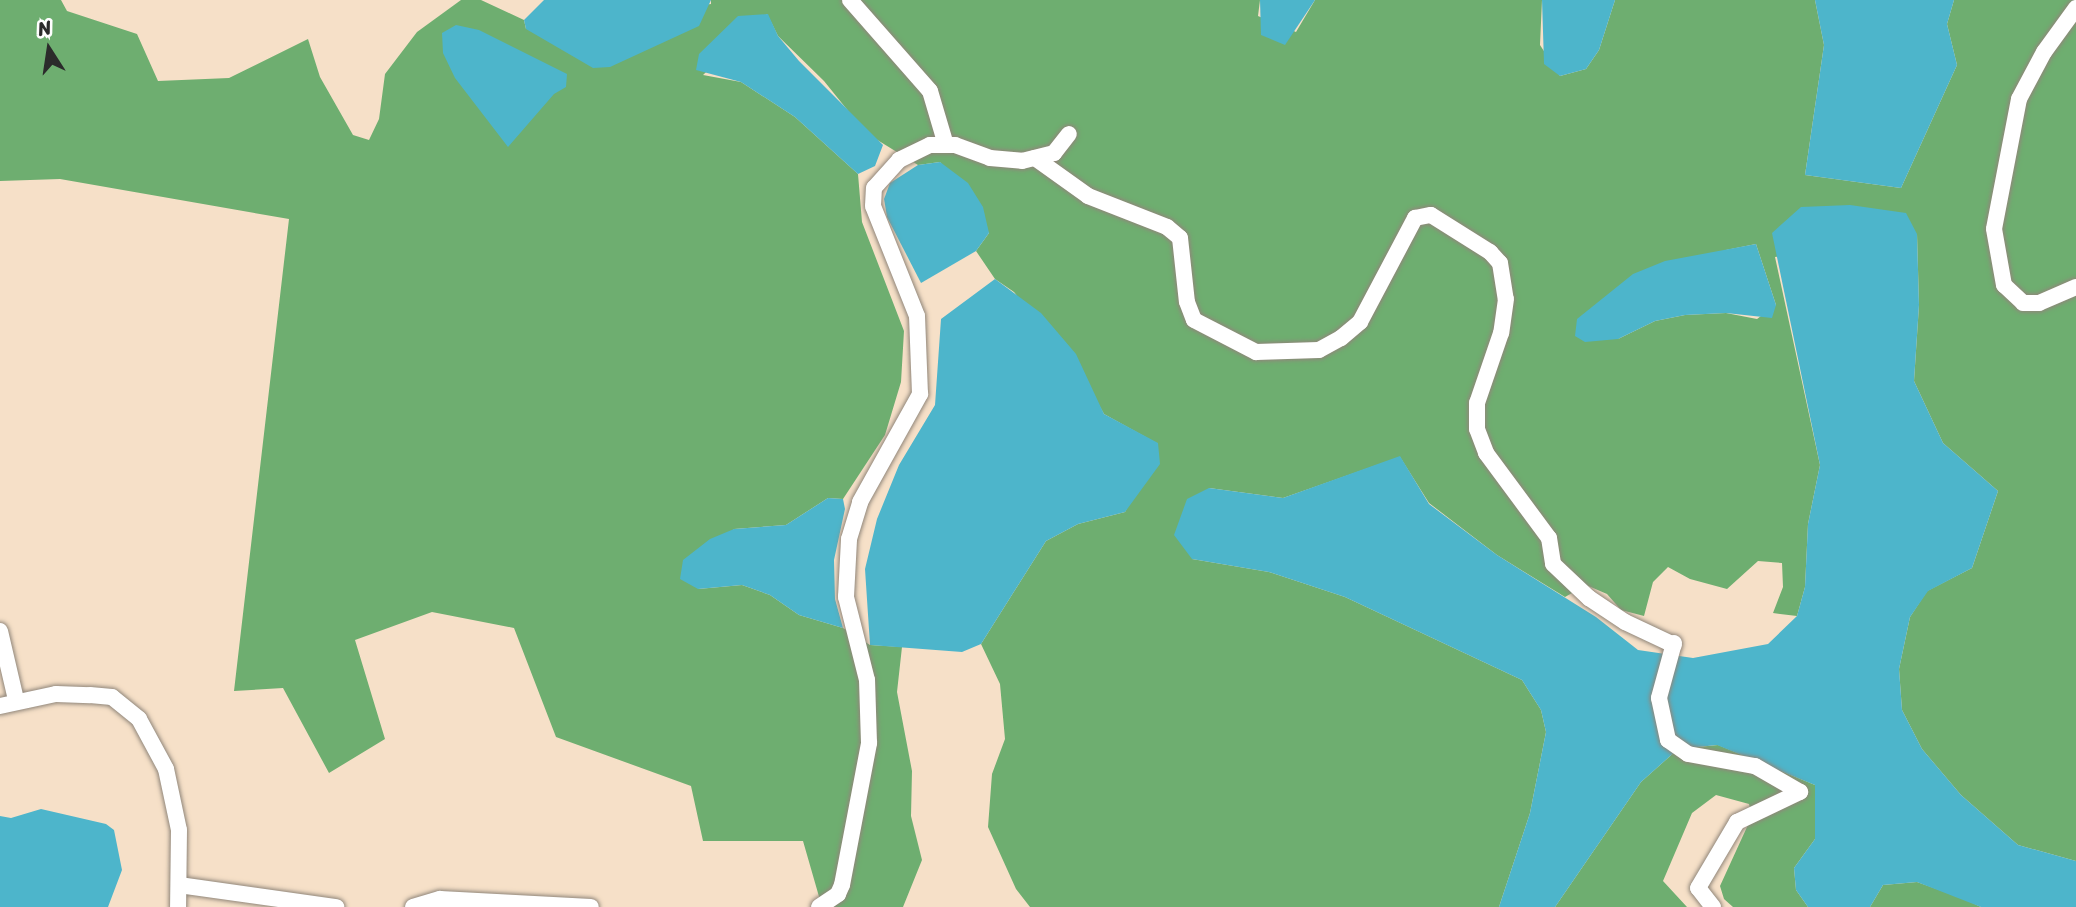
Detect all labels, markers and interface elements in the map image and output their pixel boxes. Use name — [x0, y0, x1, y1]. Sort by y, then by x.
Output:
text: N — [35, 10, 54, 45]
north arrow — [14, 14, 84, 84]

